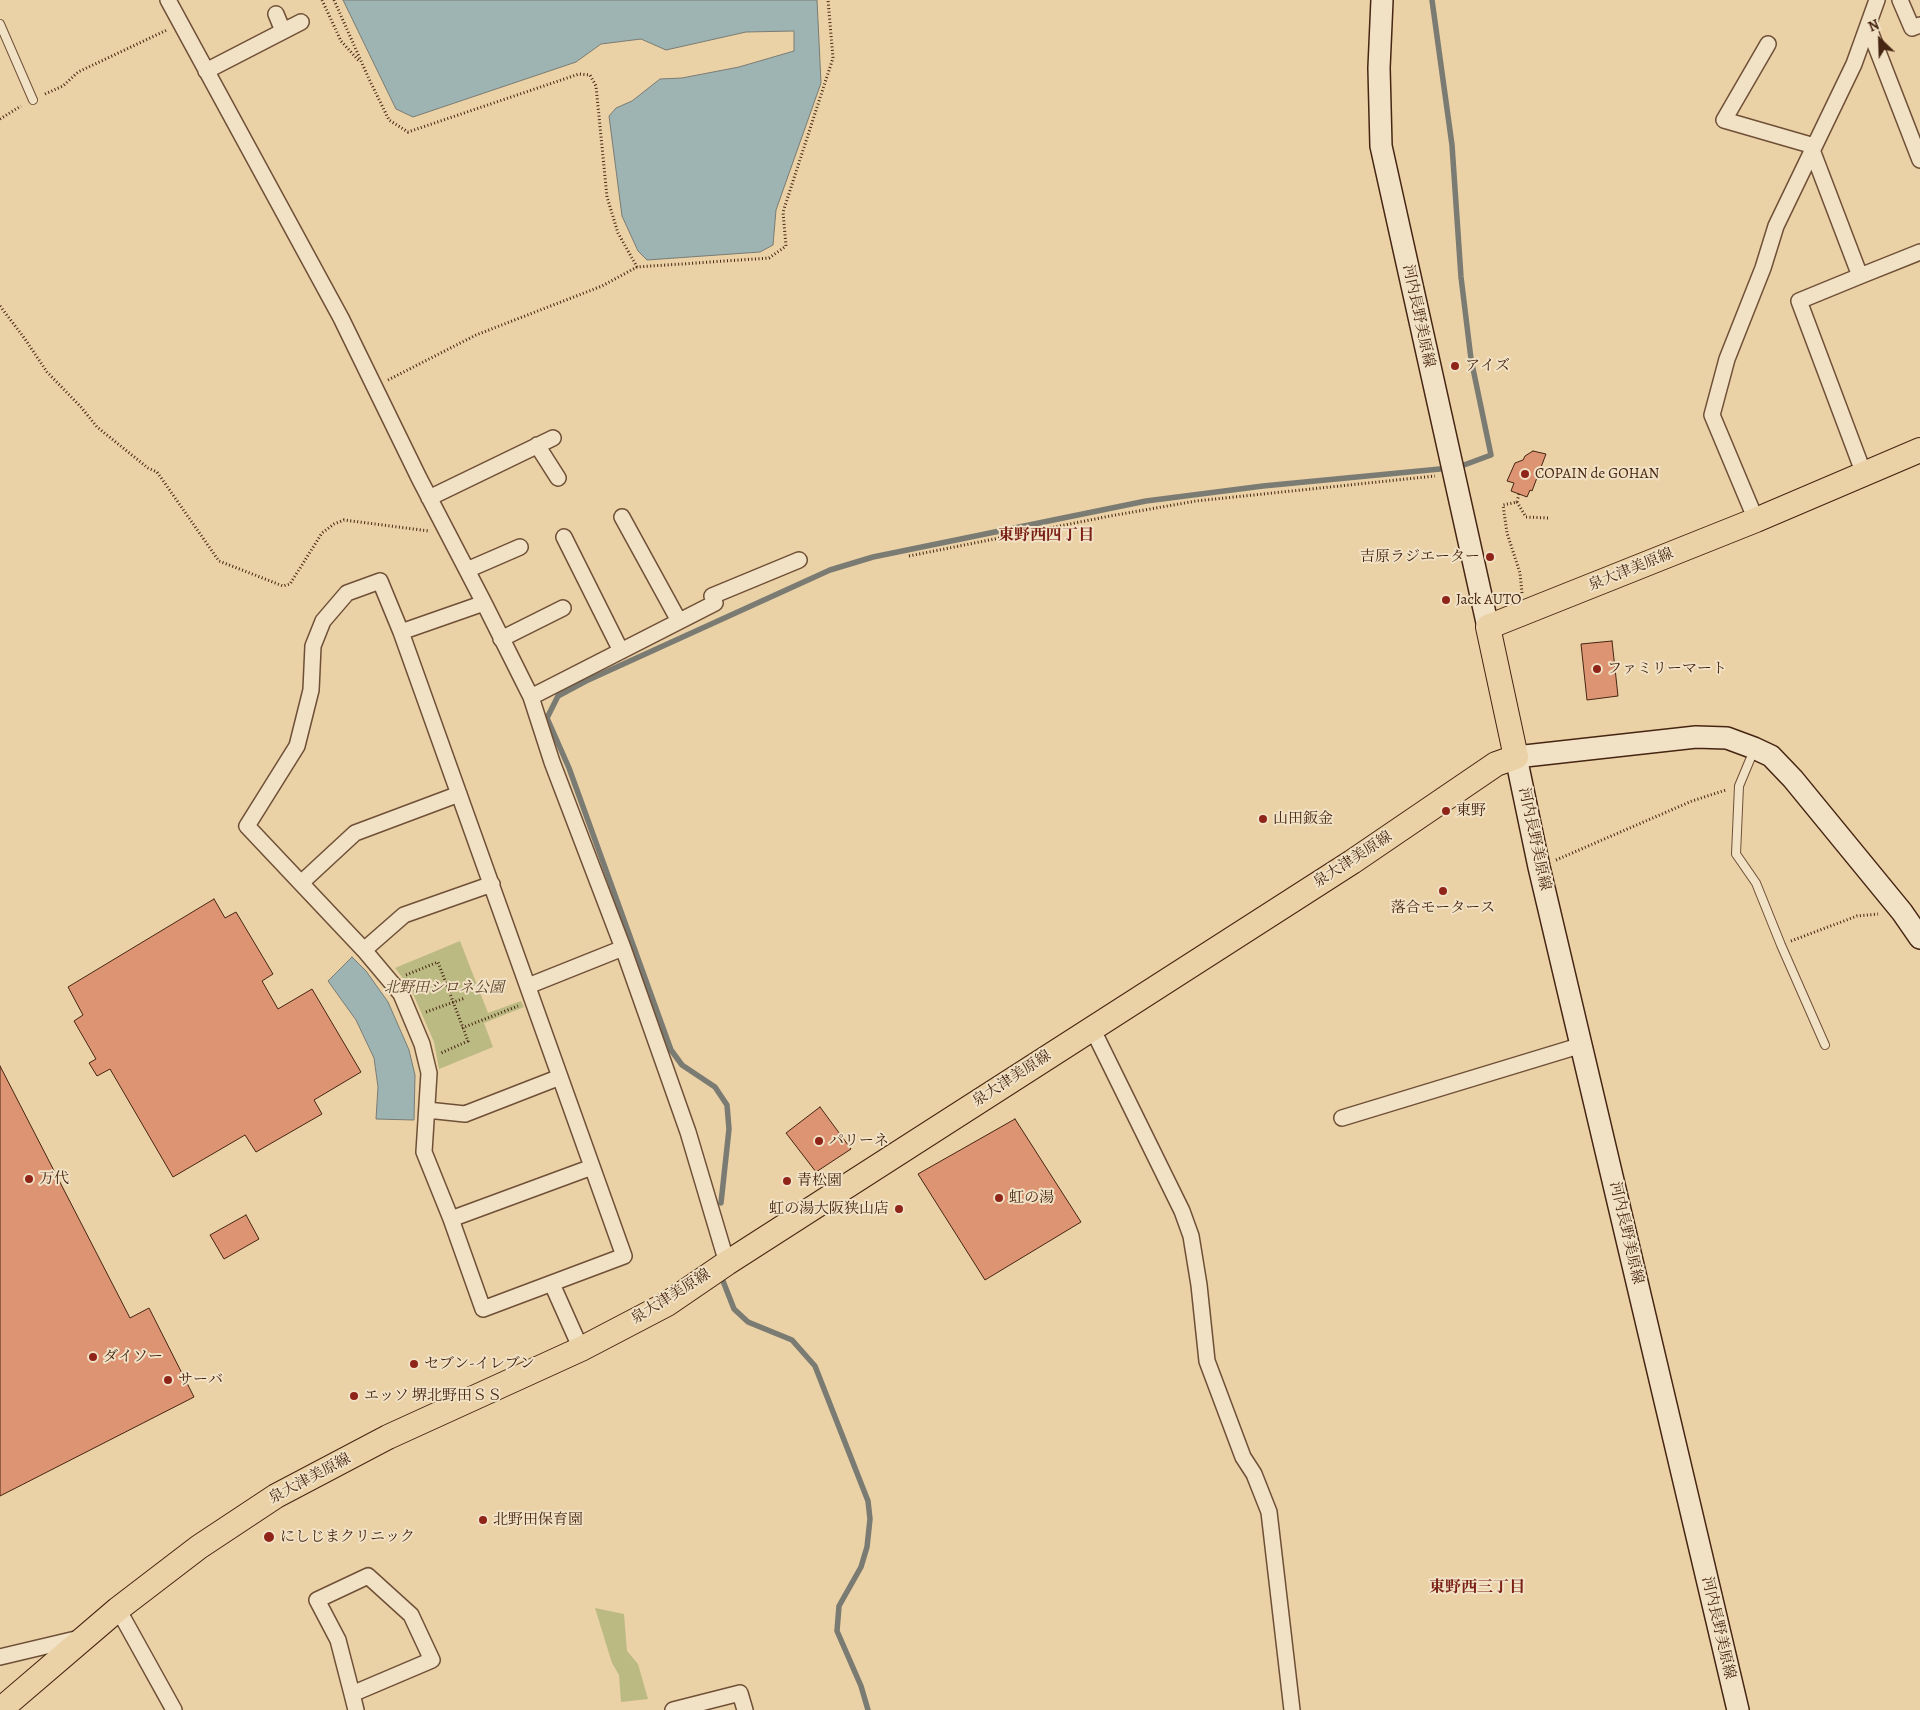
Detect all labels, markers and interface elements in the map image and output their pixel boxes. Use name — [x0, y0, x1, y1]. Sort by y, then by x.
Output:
north arrow — [1855, 15, 1905, 65]
text: N — [1865, 15, 1882, 37]
street label: 河内長野美原線 — [1398, 263, 1438, 369]
place label: アイズ — [1465, 357, 1510, 375]
marker: アイズ — [1449, 360, 1461, 372]
place label: COPAIN de GOHAN — [1535, 465, 1659, 483]
marker: COPAIN de GOHAN — [1519, 468, 1531, 480]
district label: 東野西四丁目 — [998, 526, 1094, 546]
street label: 泉大津美原線 — [1586, 545, 1676, 595]
place label: 吉原ラジエーター — [1360, 548, 1480, 566]
marker: 吉原ラジエーター — [1484, 551, 1496, 563]
place label: Jack AUTO — [1456, 591, 1521, 609]
marker: Jack AUTO — [1440, 594, 1452, 606]
place label: ファミリーマート — [1607, 660, 1727, 678]
marker: ファミリーマート — [1591, 663, 1603, 675]
street label: 河内長野美原線 — [1514, 786, 1554, 892]
place label: 東野 — [1456, 802, 1486, 820]
marker: 東野 — [1440, 805, 1452, 817]
place label: 山田鈑金 — [1273, 810, 1333, 828]
marker: 山田鈑金 — [1257, 813, 1269, 825]
street label: 泉大津美原線 — [1310, 828, 1396, 892]
marker: 落合モータース — [1437, 885, 1449, 897]
place label: 落合モータース — [1391, 899, 1495, 917]
park label: 北野田シロネ公園 — [384, 979, 504, 997]
street label: 泉大津美原線 — [969, 1047, 1055, 1111]
place label: パリーネ — [829, 1132, 889, 1150]
marker: パリーネ — [813, 1135, 825, 1147]
place label: 万代 — [39, 1170, 69, 1188]
place label: 青松園 — [797, 1172, 842, 1190]
marker: 万代 — [23, 1173, 35, 1185]
marker: 青松園 — [781, 1175, 793, 1187]
street label: 河内長野美原線 — [1605, 1180, 1647, 1286]
place label: 虹の湯 — [1009, 1189, 1054, 1207]
marker: 虹の湯 — [993, 1192, 1005, 1204]
place label: 虹の湯大阪狭山店 — [769, 1200, 889, 1218]
marker: 虹の湯大阪狭山店 — [893, 1203, 905, 1215]
street label: 泉大津美原線 — [628, 1266, 714, 1328]
place label: ダイソー — [103, 1348, 163, 1366]
marker: ダイソー — [87, 1351, 99, 1363]
place label: セブン-イレブン — [424, 1355, 535, 1373]
marker: セブン-イレブン — [408, 1358, 420, 1370]
place label: サーバ — [178, 1371, 223, 1389]
marker: サーバ — [162, 1374, 174, 1386]
place label: エッソ 堺北野田ＳＳ — [364, 1387, 502, 1405]
marker: エッソ 堺北野田ＳＳ — [348, 1390, 360, 1402]
street label: 泉大津美原線 — [266, 1450, 354, 1508]
place label: 北野田保育園 — [493, 1511, 583, 1529]
marker: 北野田保育園 — [477, 1514, 489, 1526]
place label: にしじまクリニック — [280, 1528, 415, 1546]
marker: にしじまクリニック — [262, 1530, 276, 1544]
street label: 河内長野美原線 — [1697, 1575, 1739, 1681]
district label: 東野西三丁目 — [1429, 1578, 1525, 1598]

